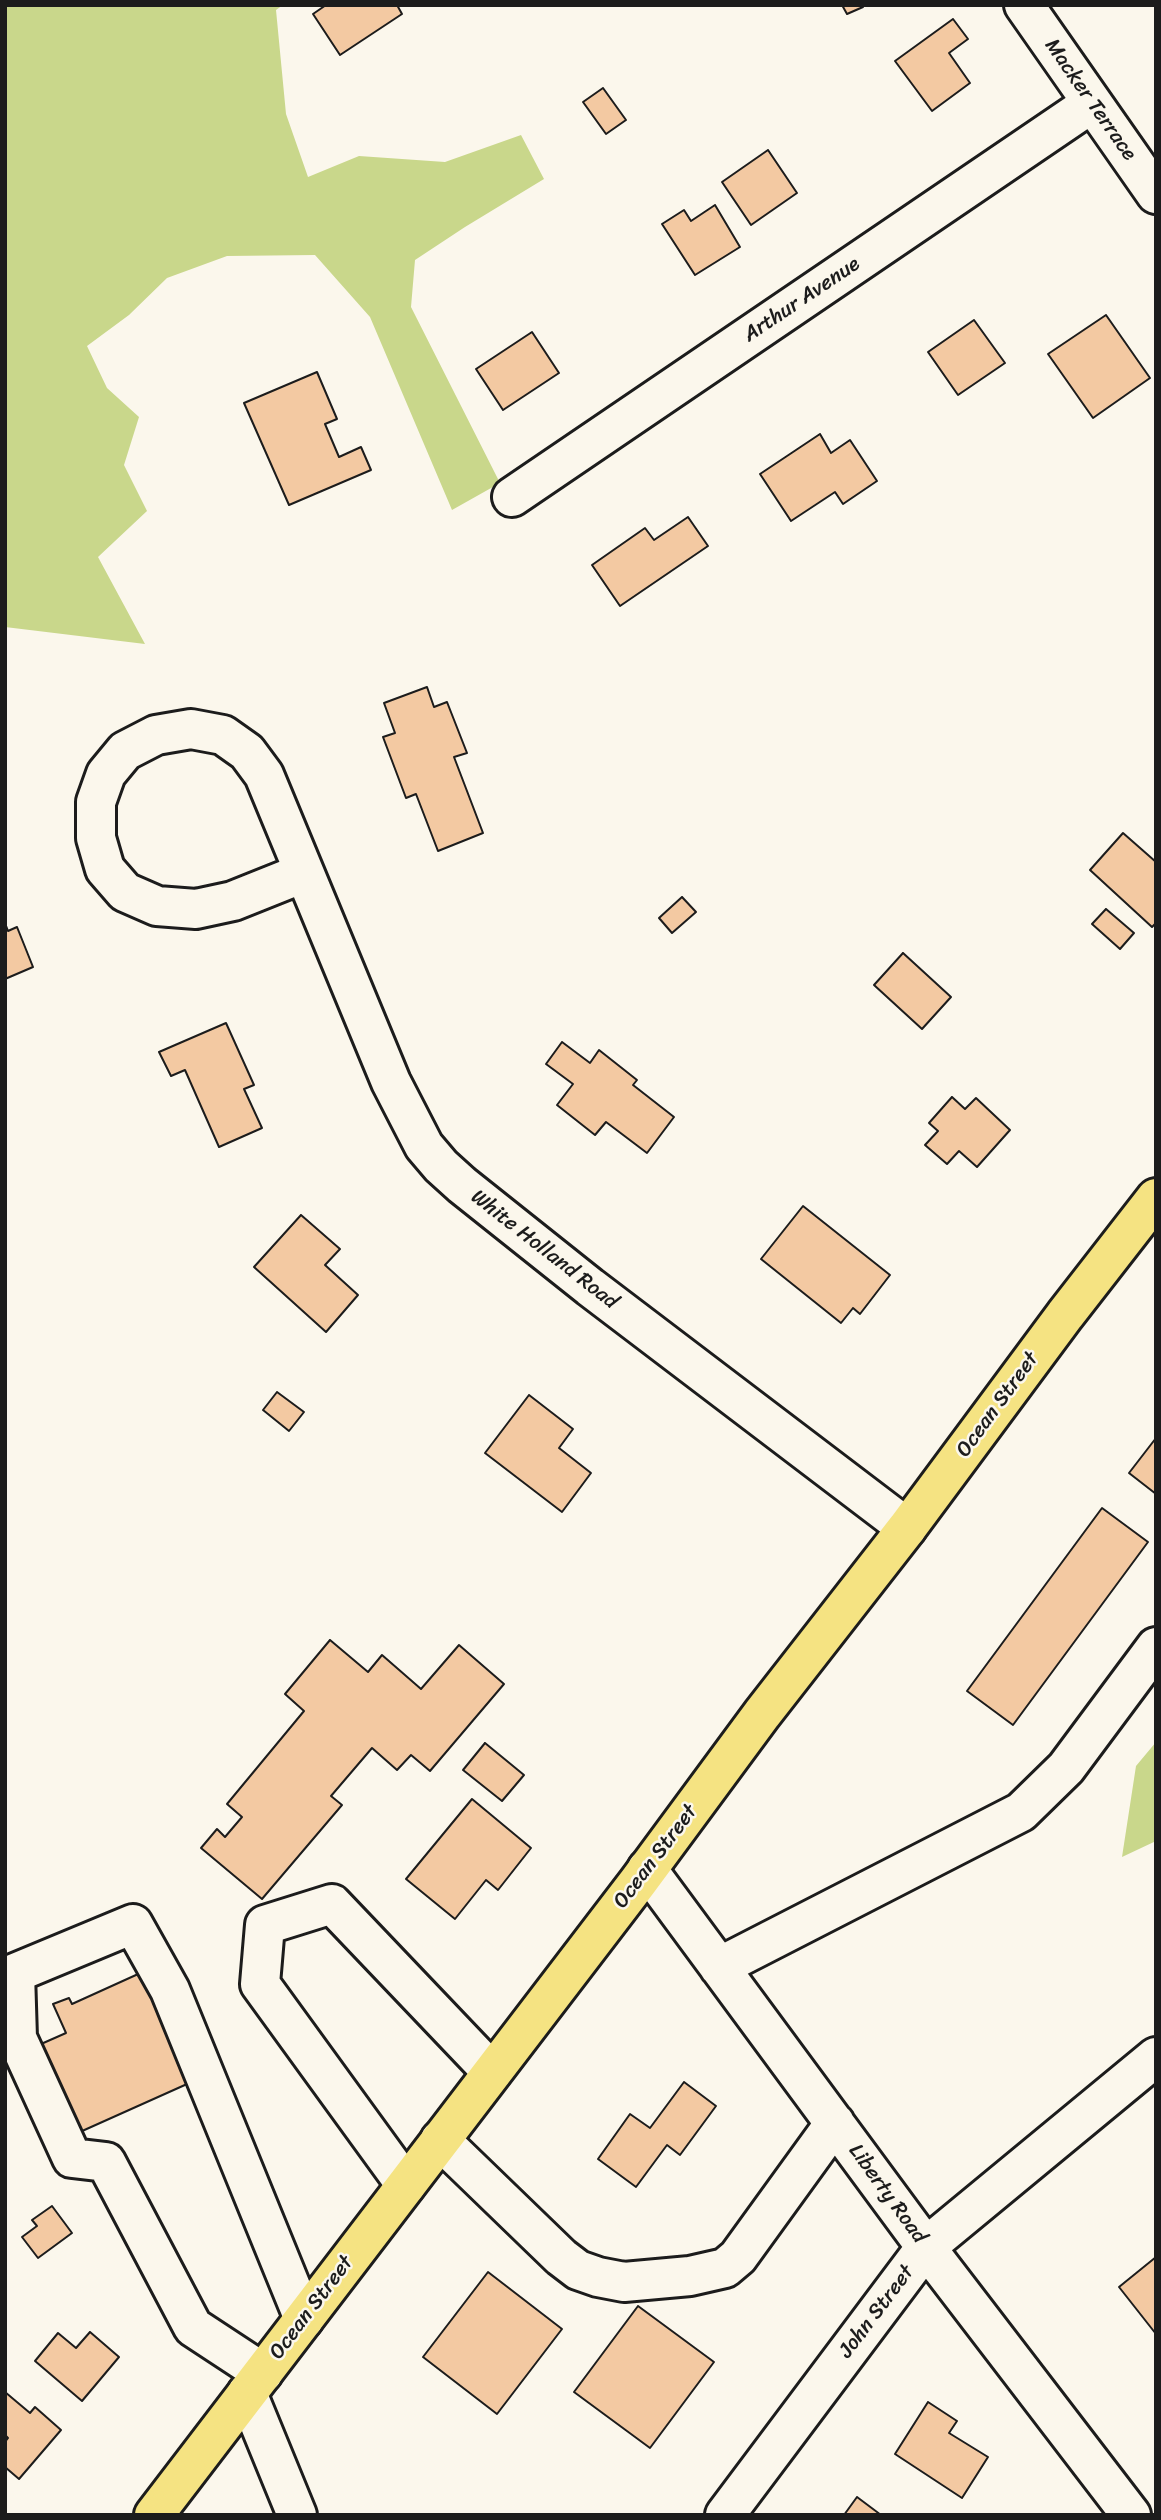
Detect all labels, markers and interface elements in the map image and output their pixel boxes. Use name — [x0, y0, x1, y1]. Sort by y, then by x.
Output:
street label: Macker Terrace — [1039, 34, 1141, 166]
street label: Arthur Avenue — [739, 252, 865, 348]
street label: White Holland Road — [466, 1185, 622, 1315]
street label: Ocean Street — [952, 1348, 1044, 1462]
street label: Ocean Street — [609, 1800, 703, 1914]
street label: Liberty Road — [843, 2140, 931, 2248]
street label: Ocean Street — [265, 2251, 359, 2365]
street label: John Street — [834, 2261, 920, 2363]

